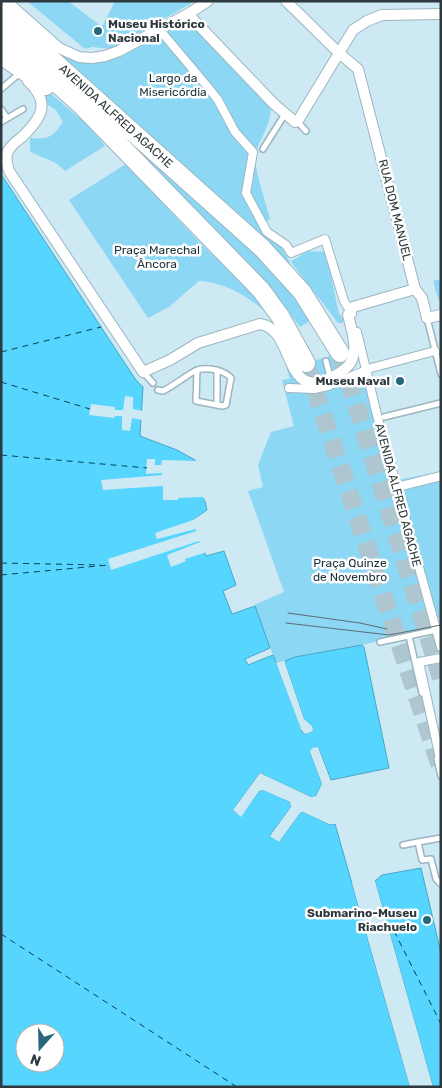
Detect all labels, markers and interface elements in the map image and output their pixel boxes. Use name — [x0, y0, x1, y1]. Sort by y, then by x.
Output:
place label: Museu Histórico Nacional — [108, 17, 205, 45]
marker: Museu Histórico Nacional — [92, 25, 104, 37]
street label: AVENIDA ALFRED AGACHE — [56, 61, 176, 171]
park label: Largo da Misericórdia — [139, 71, 207, 99]
street label: RUA DOM MANUEL — [376, 158, 414, 262]
park label: Praça Marechal Âncora — [114, 243, 200, 271]
place label: Museu Naval — [315, 374, 390, 388]
marker: Museu Naval — [394, 375, 406, 387]
street label: AVENIDA ALFRED AGACHE — [372, 422, 424, 568]
park label: Praça Quinze de Novembro — [313, 556, 387, 584]
place label: Submarino-Museu Riachuelo — [307, 906, 417, 934]
marker: Submarino-Museu Riachuelo — [421, 914, 433, 926]
north arrow — [15, 1023, 65, 1073]
text: N — [28, 1050, 43, 1069]

